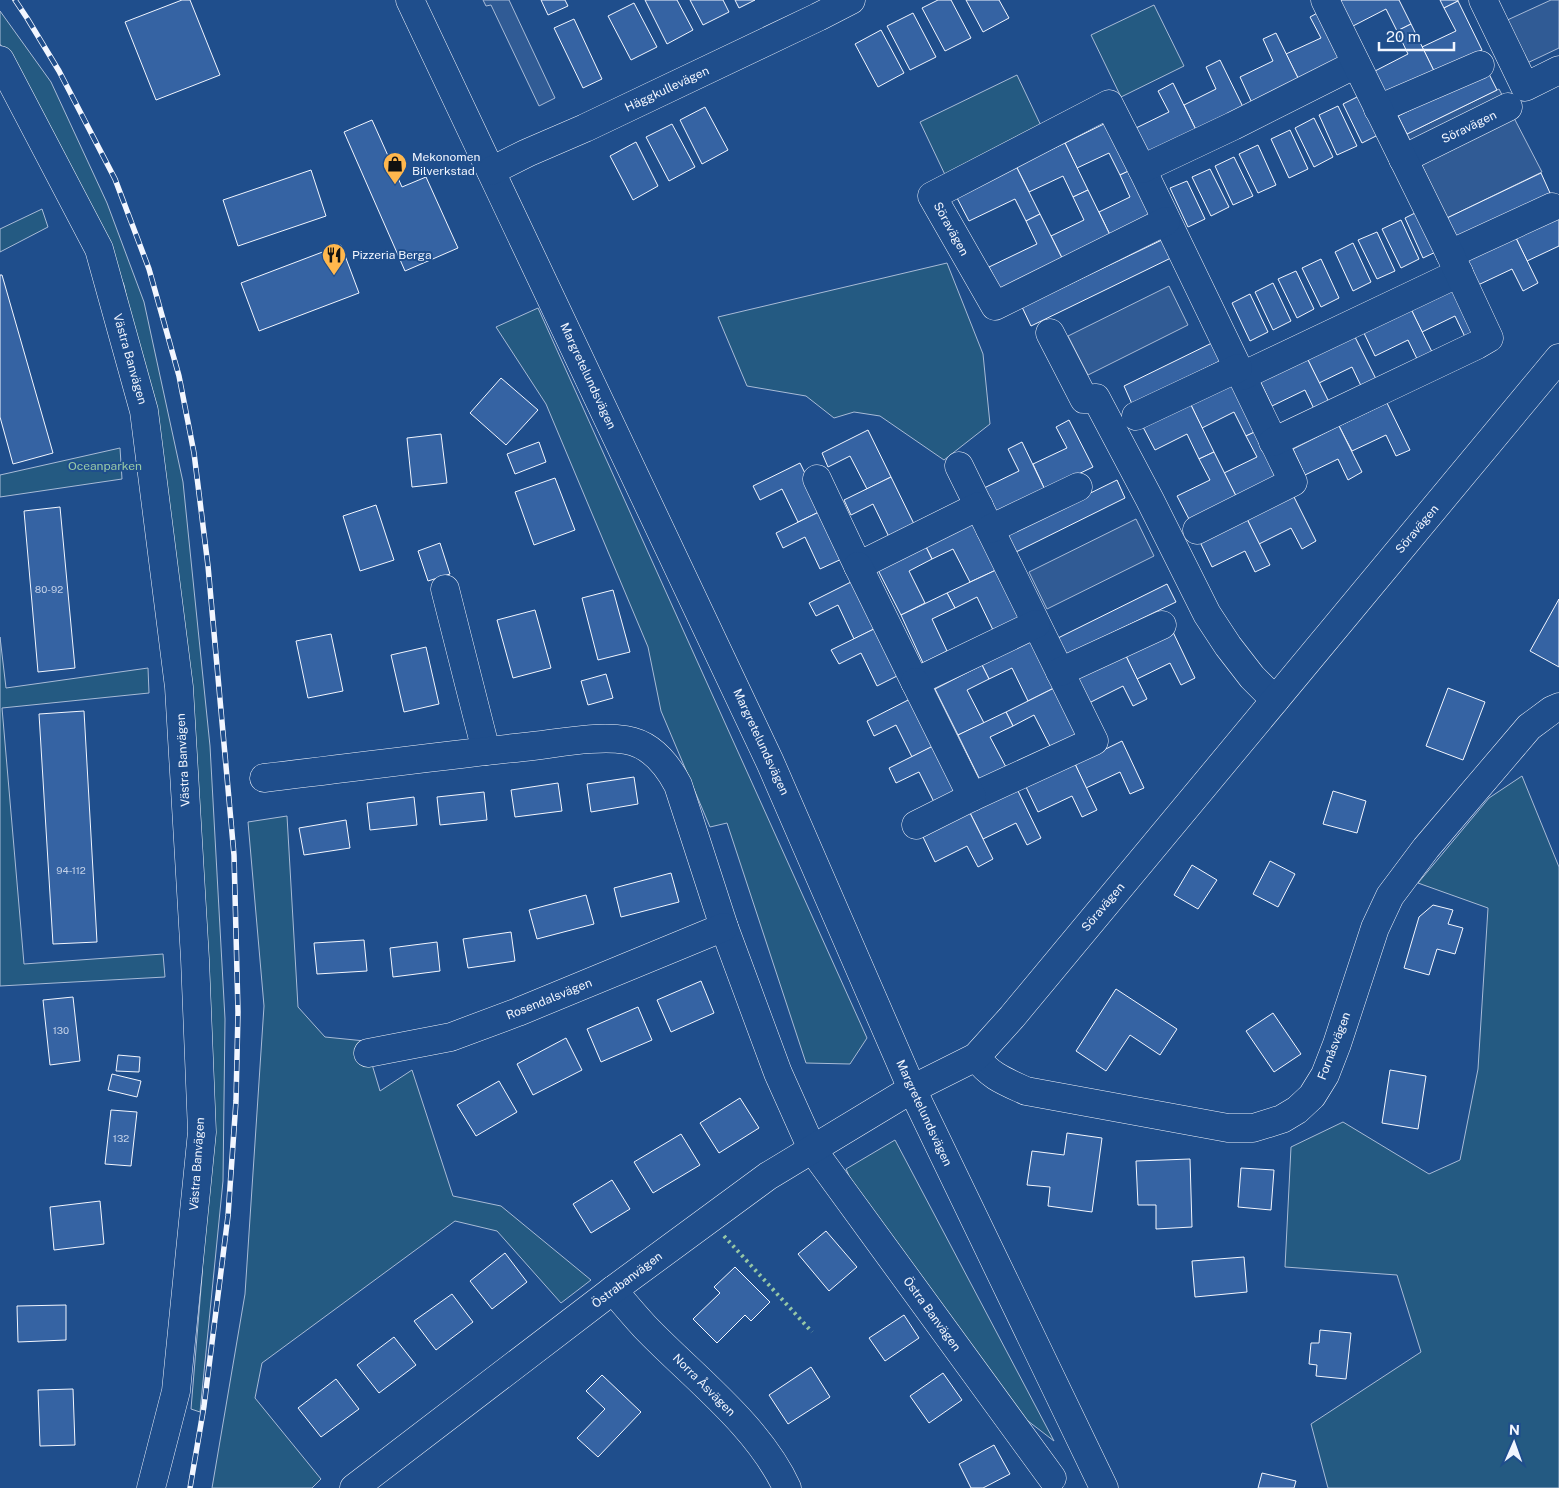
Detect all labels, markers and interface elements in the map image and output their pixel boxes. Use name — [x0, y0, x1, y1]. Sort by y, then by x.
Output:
scale bar — [1379, 20, 1454, 52]
text: 20 m — [1386, 28, 1421, 45]
street label: Häggkullevägen — [623, 63, 711, 115]
street label: Söravägen — [1439, 108, 1499, 146]
place label: Mekonomen Bilverkstad — [412, 150, 480, 178]
shop icon: Mekonomen Bilverkstad — [382, 151, 408, 185]
street label: Söravägen — [931, 200, 972, 258]
restaurant icon: Pizzeria Berga — [321, 242, 347, 276]
place label: Pizzeria Berga — [352, 248, 432, 262]
street label: Västra Banvägen — [110, 312, 150, 406]
street label: Margretelundsvägen — [557, 321, 619, 431]
park label: Oceanparken — [68, 459, 142, 473]
street label: Söravägen — [1393, 502, 1441, 556]
house number: 80-92 — [35, 583, 63, 595]
street label: Margretelundsvägen — [730, 687, 792, 797]
street label: Västra Banvägen — [174, 713, 192, 807]
house number: 94-112 — [56, 864, 86, 876]
street label: Söravägen — [1079, 880, 1127, 934]
street label: Rosendalsvägen — [504, 975, 594, 1023]
street label: Fornåsvägen — [1315, 1010, 1353, 1082]
house number: 130 — [53, 1024, 69, 1036]
street label: Margretelundsvägen — [893, 1058, 955, 1168]
street label: Västra Banvägen — [187, 1117, 207, 1211]
house number: 132 — [113, 1132, 129, 1144]
street label: Östrabanvägen — [589, 1249, 665, 1311]
street label: Östra Banvägen — [900, 1274, 964, 1354]
street label: Norra Åsvägen — [670, 1351, 738, 1419]
north arrow — [1489, 1418, 1539, 1468]
text: N — [1509, 1422, 1520, 1438]

